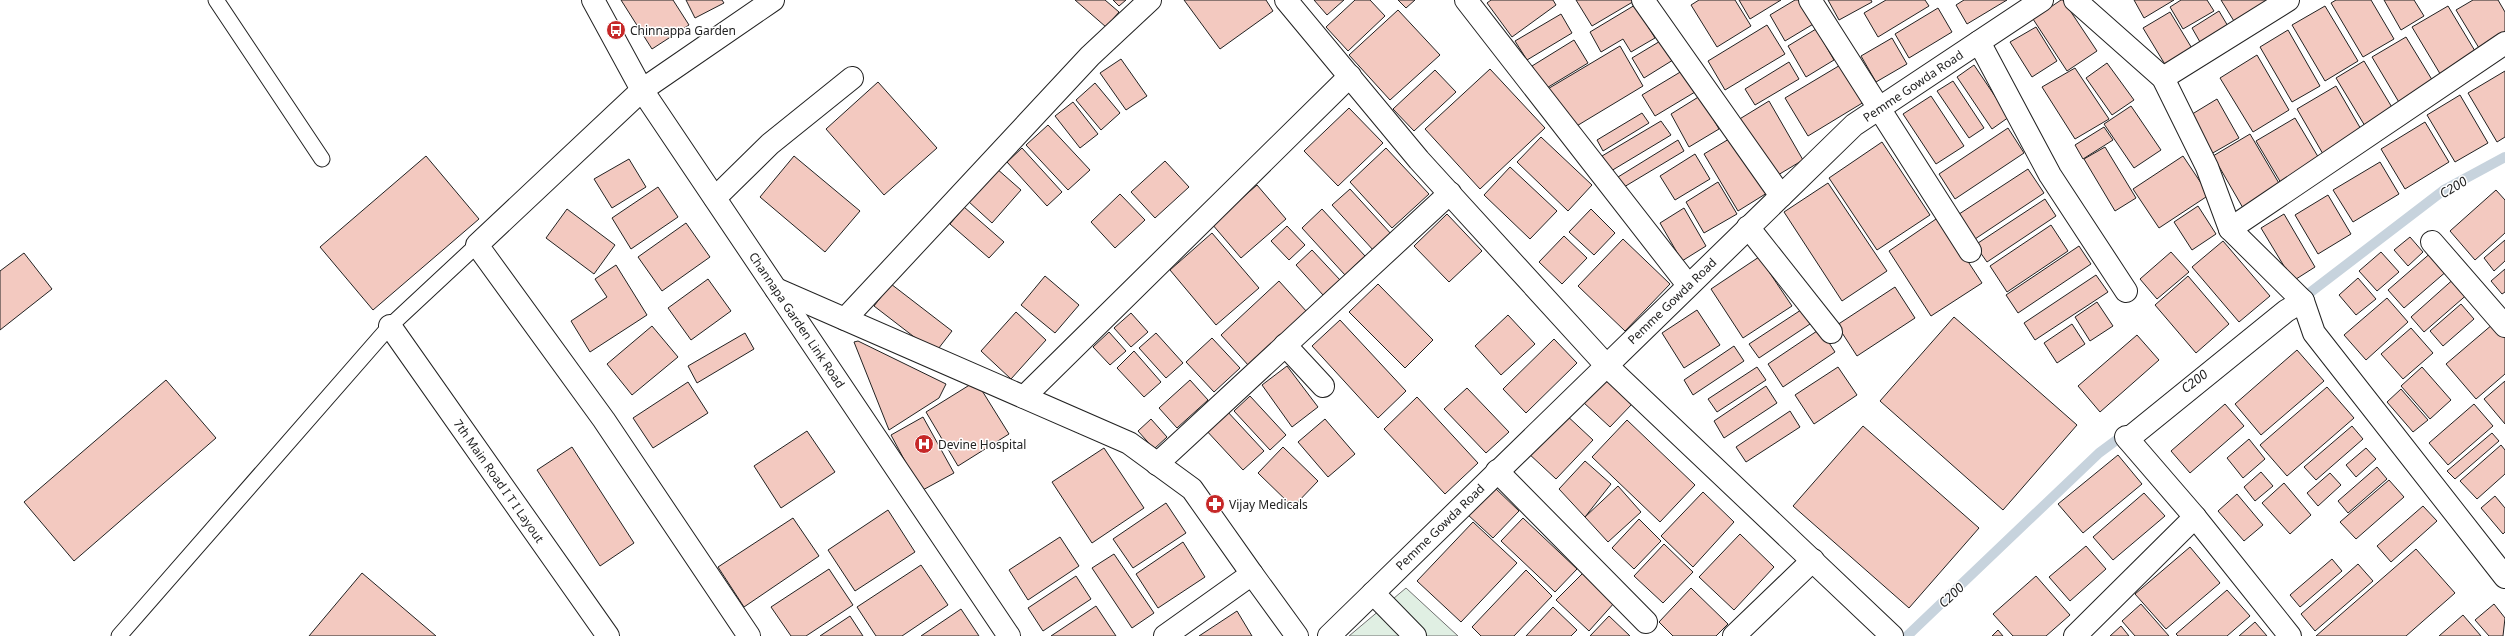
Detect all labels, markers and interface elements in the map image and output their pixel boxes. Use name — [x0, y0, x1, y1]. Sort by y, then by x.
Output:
bus stop icon: Chinnappa Garden — [605, 19, 627, 41]
place label: Chinnappa Garden — [630, 22, 736, 39]
street label: Pemme Gowda Road — [1859, 46, 1967, 126]
water label: C200 — [2436, 172, 2470, 202]
street label: Channapa Garden Link Road — [745, 249, 849, 391]
street label: Pemme Gowda Road — [1624, 254, 1720, 348]
water label: C200 — [2177, 365, 2211, 397]
street label: 7th Main Road I T I Layout — [450, 416, 549, 547]
hospital icon: Devine Hospital — [913, 433, 935, 455]
place label: Devine Hospital — [938, 436, 1026, 453]
street label: Pemme Gowda Road — [1392, 480, 1488, 574]
pharmacy icon: Vijay Medicals — [1204, 493, 1226, 515]
place label: Vijay Medicals — [1229, 496, 1308, 513]
water label: C200 — [1934, 578, 1968, 612]

